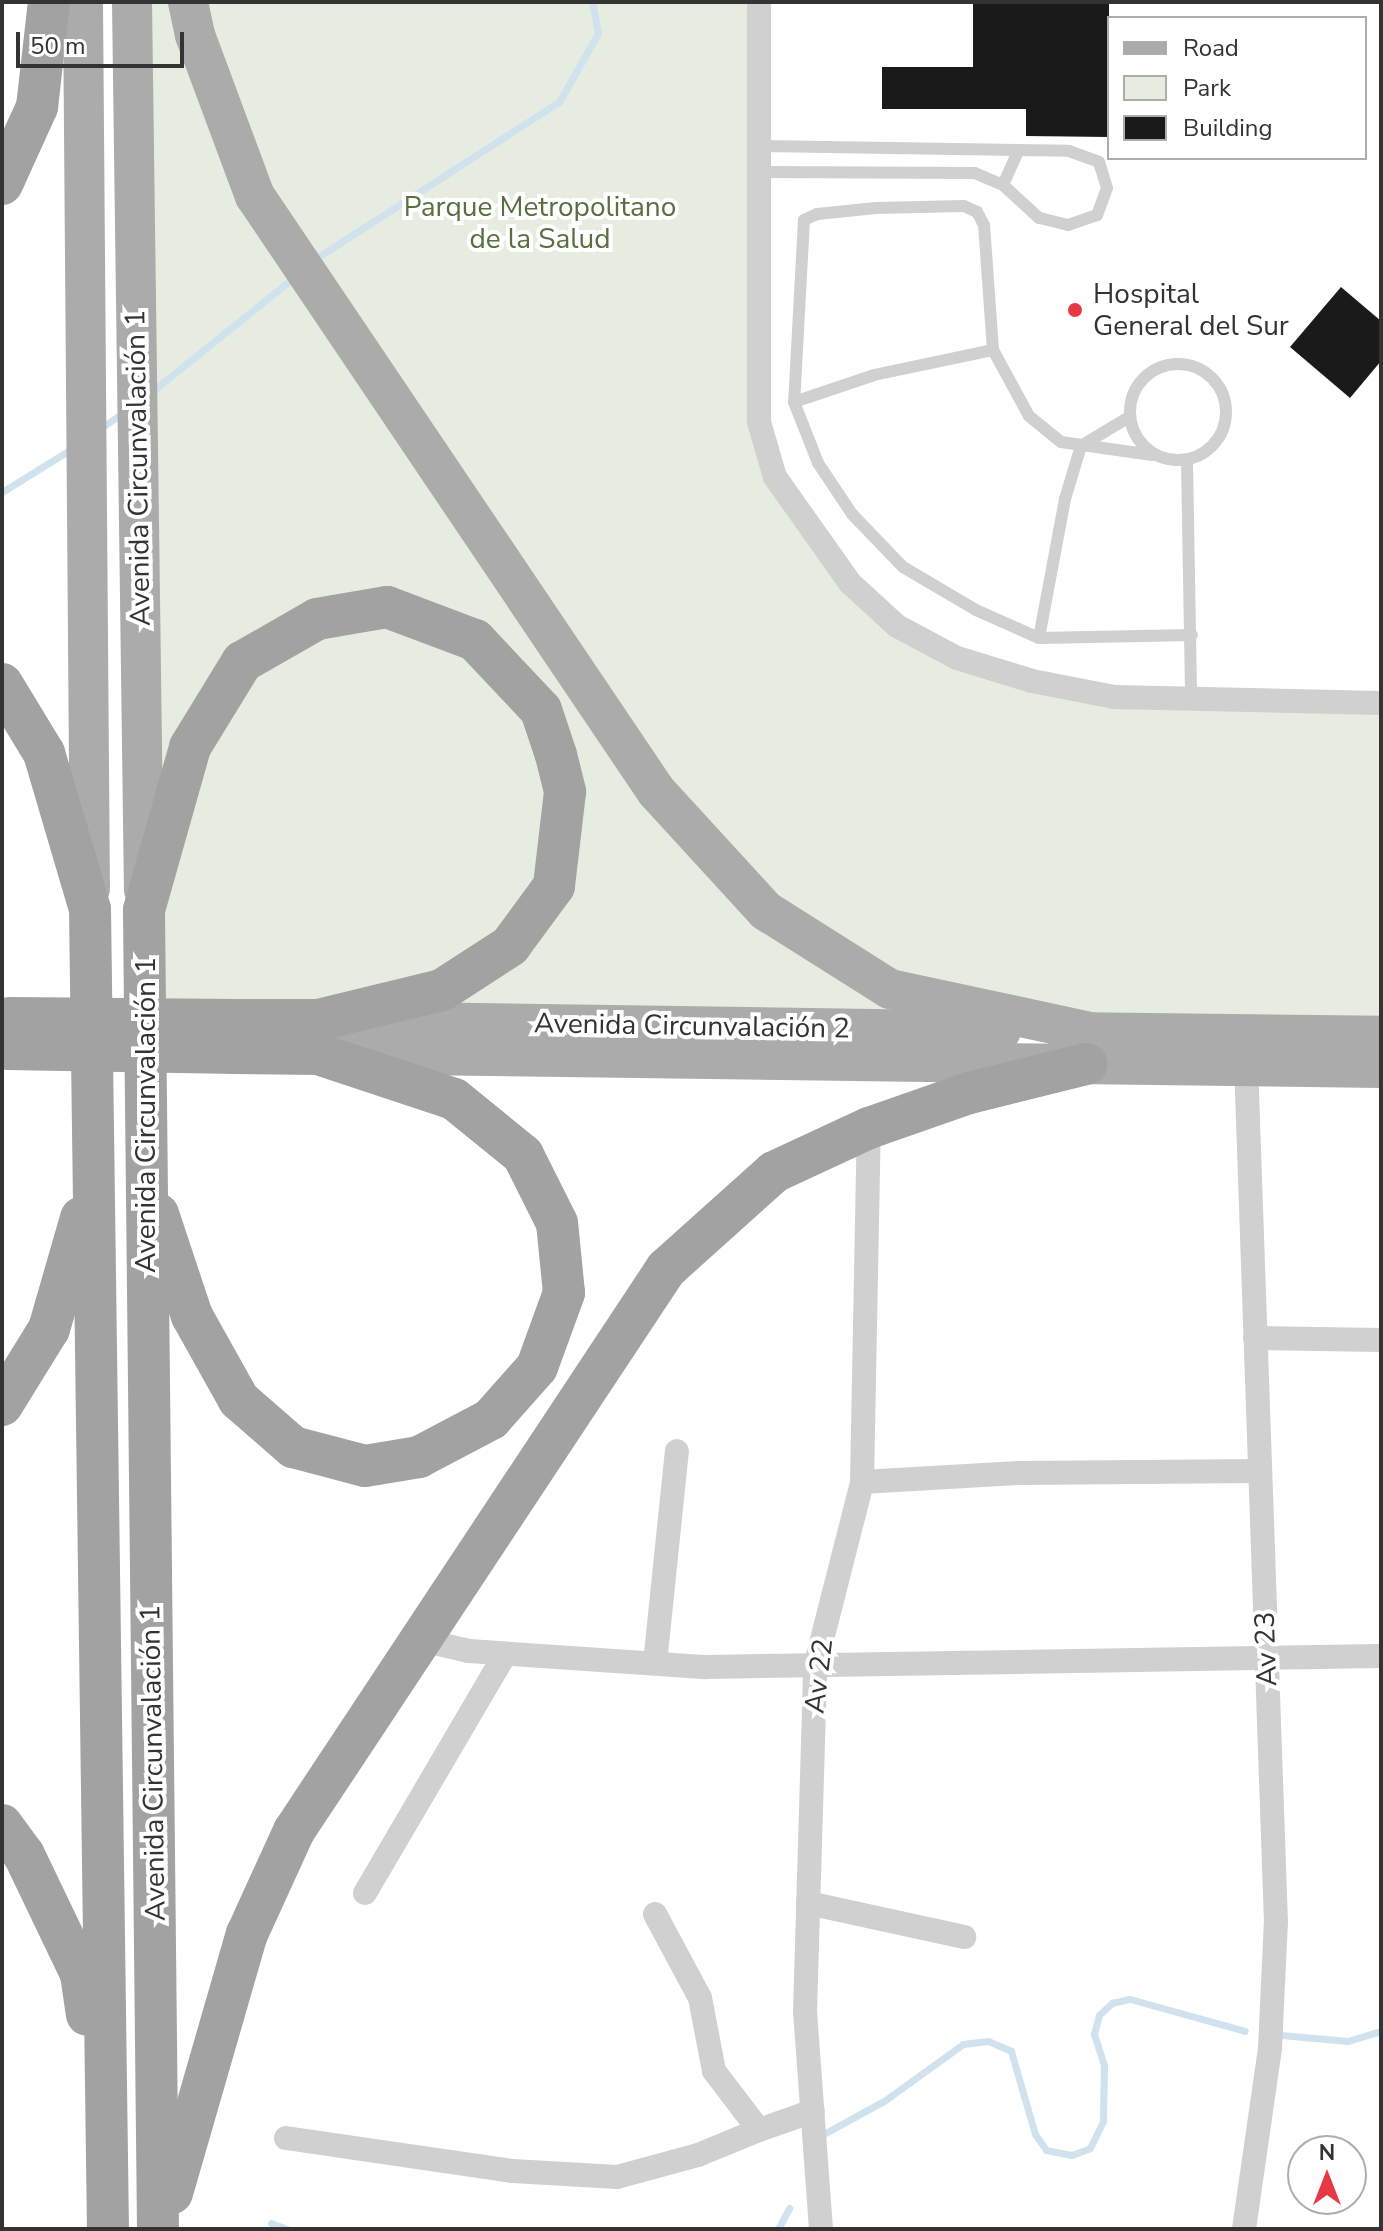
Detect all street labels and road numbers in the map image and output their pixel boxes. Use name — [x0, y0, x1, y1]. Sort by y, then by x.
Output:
street label: Avenida Circunvalación 1 — [118, 310, 158, 626]
street label: Avenida Circunvalación 1 — [129, 957, 163, 1273]
street label: Avenida Circunvalación 2 — [534, 1006, 850, 1046]
street label: Avenida Circunvalación 1 — [133, 1605, 173, 1921]
street label: Av 23 — [1248, 1611, 1284, 1687]
street label: Av 22 — [798, 1637, 840, 1715]

